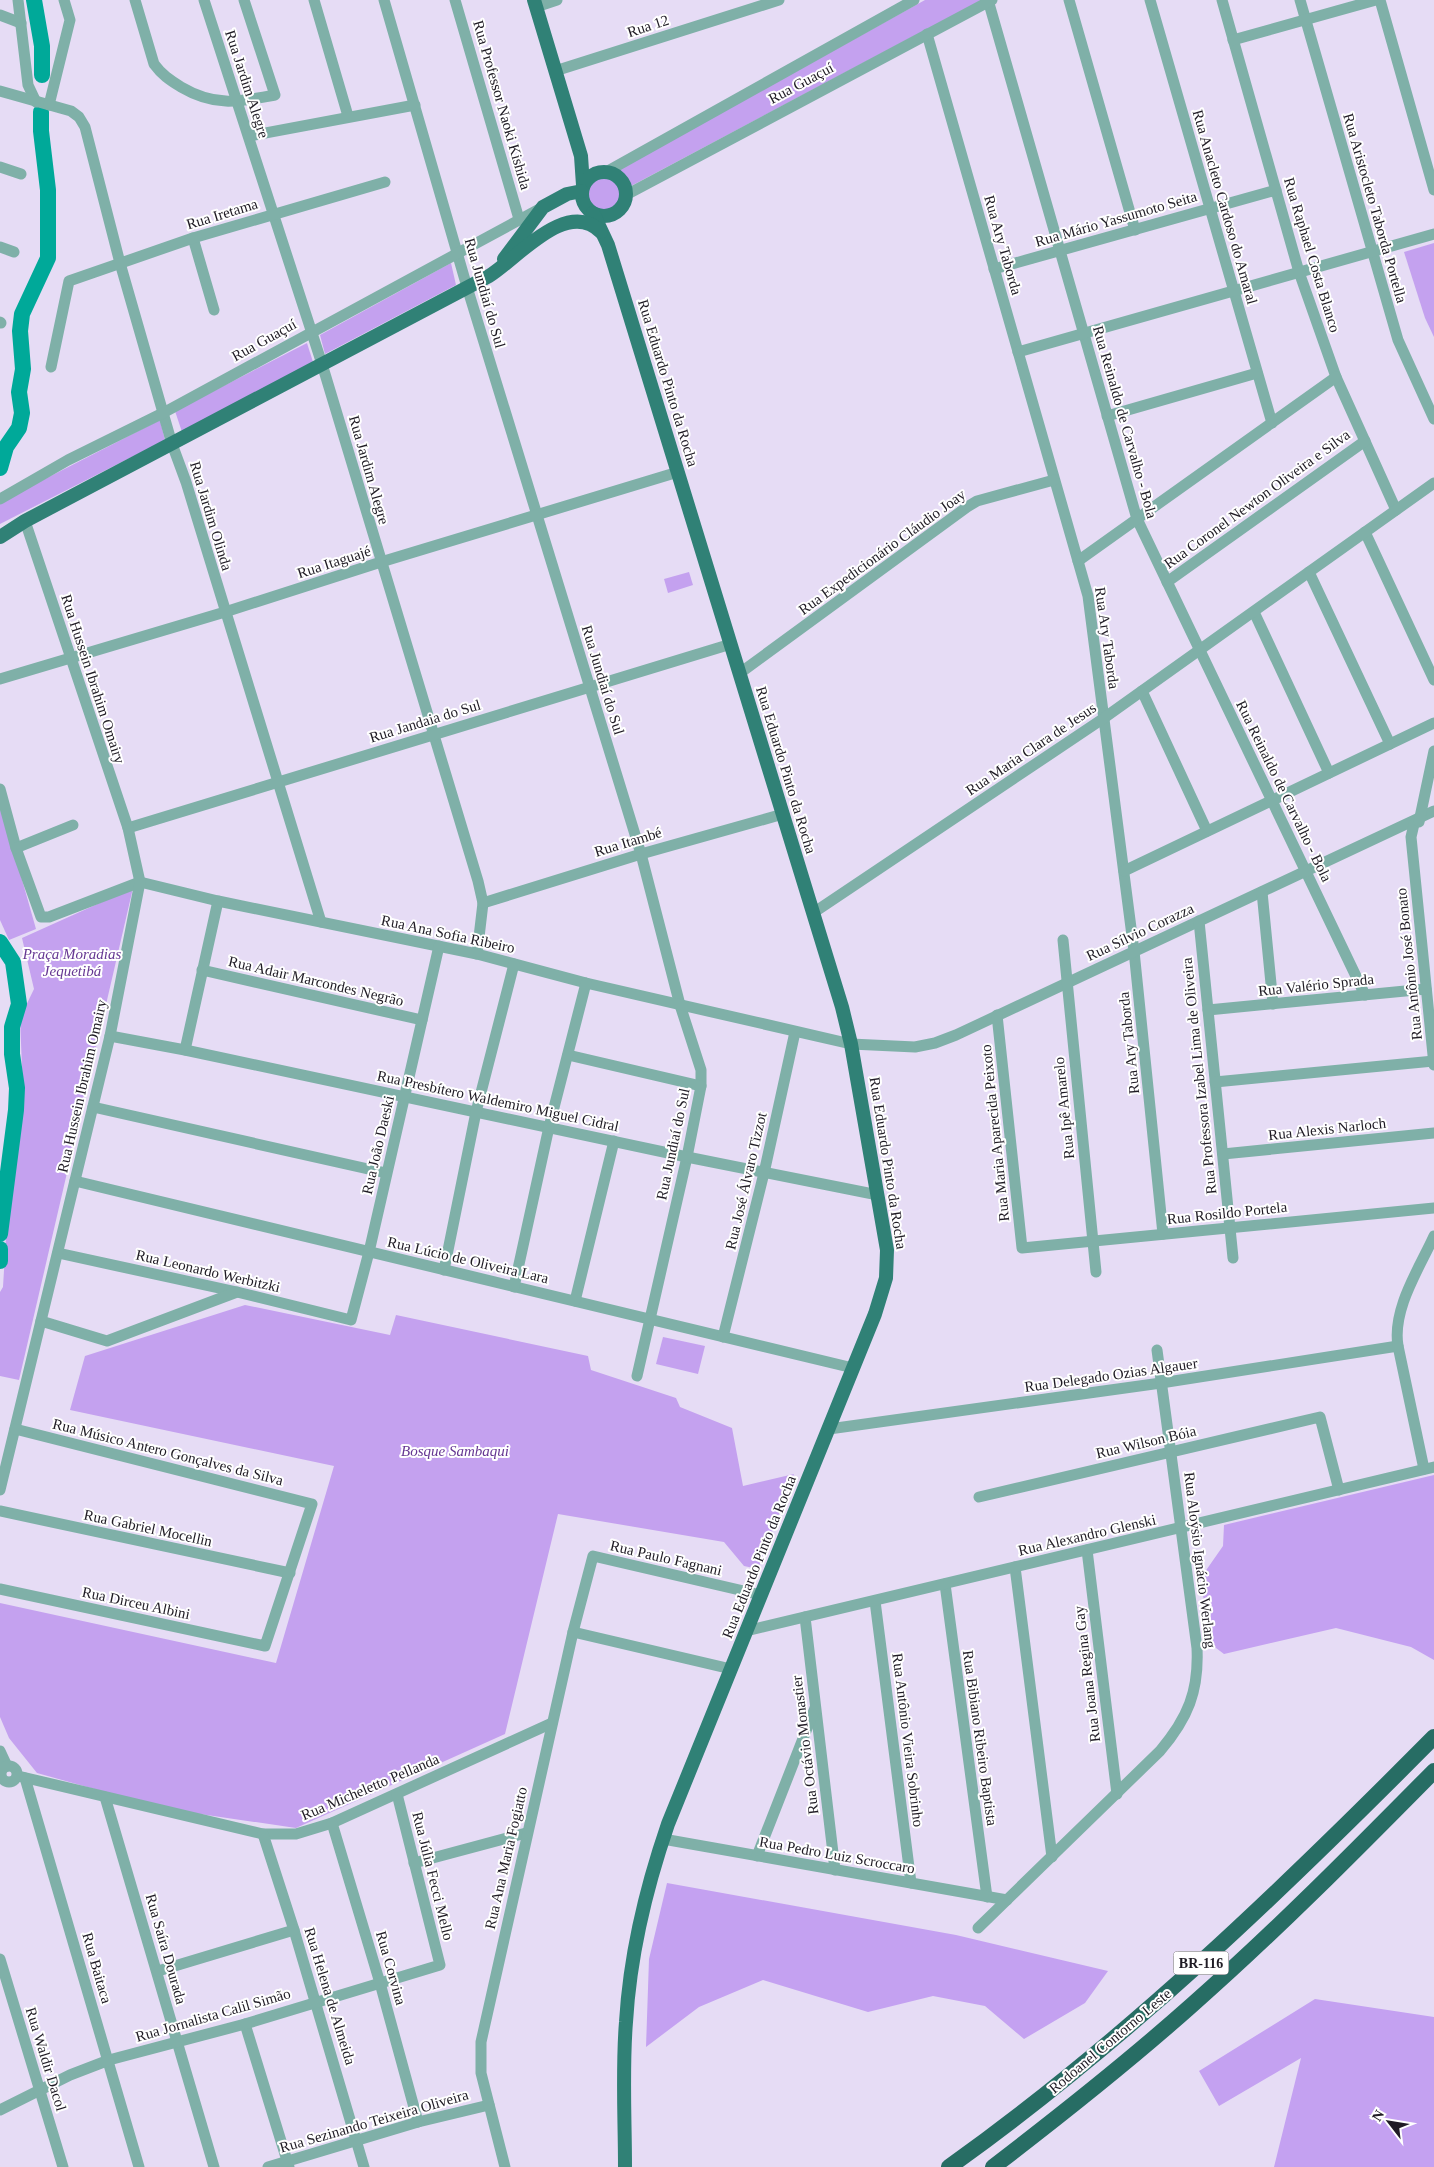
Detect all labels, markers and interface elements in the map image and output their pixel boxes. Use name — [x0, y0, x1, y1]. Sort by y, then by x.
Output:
street label: Rua 12 — [625, 12, 671, 40]
street label: Rua Professor Naoki Kishida — [470, 18, 534, 192]
street label: Rua Jardim Alegre — [222, 28, 272, 140]
street label: Rua Guaçuí — [766, 59, 836, 107]
street label: Rua Anacleto Cardoso do Amaral — [1190, 108, 1260, 306]
street label: Rua Aristocleto Taborda Portella — [1340, 111, 1410, 305]
street label: Rua Raphael Costa Blanco — [1281, 176, 1343, 334]
street label: Rua Mário Yassumoto Seita — [1033, 188, 1199, 250]
street label: Rua Ary Taborda — [981, 193, 1025, 297]
street label: Rua Iretama — [184, 195, 260, 232]
street label: Rua Jundiaí do Sul — [462, 236, 508, 350]
street label: Rua Eduardo Pinto da Rocha — [635, 297, 701, 469]
street label: Rua Guaçuí — [229, 316, 299, 364]
street label: Rua Reinaldo de Carvalho - Bola — [1090, 324, 1160, 520]
street label: Rua Jardim Alegre — [346, 414, 392, 527]
street label: Rua Coronel Newton Oliveira e Silva — [1161, 426, 1353, 572]
street label: Rua Jardim Olinda — [187, 459, 235, 573]
street label: Rua Expedicionário Cláudio Joay — [796, 486, 969, 618]
street label: Rua Itaguajé — [295, 543, 373, 581]
street label: Rua Ary Taborda — [1092, 586, 1122, 690]
street label: Rua Hussein Ibrahim Omairy — [58, 592, 128, 766]
street label: Rua Jundiaí do Sul — [579, 623, 627, 737]
street label: Rua Eduardo Pinto da Rocha — [753, 684, 819, 856]
street label: Rua Jandaia do Sul — [367, 696, 483, 746]
street label: Rua Reinaldo de Carvalho - Bola — [1233, 698, 1335, 884]
street label: Rua Maria Clara de Jesus — [963, 699, 1099, 798]
street label: Rua Itambé — [592, 824, 664, 860]
street label: Rua Antônio José Bonato — [1393, 887, 1425, 1041]
street label: Rua Sílvio Corazza — [1084, 900, 1197, 964]
street label: Rua Ana Sofia Ribeiro — [380, 912, 516, 956]
park label: Praça Moradias Jequetibá — [22, 946, 122, 979]
street label: Rua Adair Marcondes Negrão — [227, 953, 405, 1009]
street label: Rua Professora Izabel Lima de Oliveira — [1179, 957, 1219, 1195]
street label: Rua Valério Sprada — [1257, 971, 1375, 999]
street label: Rua Ary Taborda — [1116, 991, 1142, 1095]
street label: Rua Hussein Ibrahim Omairy — [54, 997, 110, 1174]
street label: Rua Maria Aparecida Peixoto — [978, 1044, 1012, 1222]
street label: Rua Ipê Amarelo — [1051, 1056, 1077, 1160]
street label: Rua Presbítero Waldemiro Miguel Cidral — [376, 1068, 620, 1134]
street label: Rua Eduardo Pinto da Rocha — [866, 1076, 910, 1251]
street label: Rua Jundiaí do Sul — [653, 1087, 693, 1201]
street label: Rua João Daeski — [359, 1094, 397, 1196]
street label: Rua José Álvaro Tizzot — [722, 1110, 770, 1251]
street label: Rua Alexis Narloch — [1267, 1115, 1387, 1143]
street label: Rua Rosildo Portela — [1166, 1199, 1288, 1227]
street label: Rua Lúcio de Oliveira Lara — [386, 1234, 550, 1286]
street label: Rua Leonardo Werbitzki — [134, 1247, 282, 1295]
street label: Rua Delegado Ozias Algauer — [1023, 1355, 1199, 1395]
street label: Rua Músico Antero Gonçalves da Silva — [51, 1416, 285, 1489]
street label: Rua Wilson Bóia — [1094, 1423, 1198, 1461]
park label: Bosque Sambaqui — [401, 1443, 509, 1459]
street label: Rua Aloýsio Ignácio Werlang — [1181, 1471, 1219, 1649]
street label: Rua Eduardo Pinto da Rocha — [719, 1473, 799, 1641]
street label: Rua Gabriel Mocellin — [82, 1507, 214, 1550]
street label: Rua Alexandro Glenski — [1017, 1511, 1157, 1559]
street label: Rua Paulo Fagnani — [609, 1537, 723, 1579]
street label: Rua Dirceu Albini — [81, 1584, 191, 1622]
street label: Rua Joana Regina Gay — [1071, 1605, 1103, 1743]
street label: Rua Bibiano Ribeiro Baptista — [960, 1649, 1000, 1827]
street label: Rua Antônio Vieira Sobrinho — [889, 1652, 927, 1828]
street label: Rua Octávio Monastier — [789, 1675, 821, 1815]
street label: Rua Micheletto Pellanda — [299, 1751, 442, 1823]
street label: Rua Ana Maria Fogiatto — [482, 1785, 530, 1931]
street label: Rua Júlia Fecci Mello — [409, 1810, 457, 1942]
street label: Rua Pedro Luiz Scroccaro — [758, 1833, 916, 1877]
street label: Rua Saíra Dourada — [143, 1892, 190, 2006]
street label: Rua Helena de Almeida — [301, 1925, 359, 2067]
street label: Rua Corvina — [373, 1929, 409, 2007]
street label: Rua Baitaca — [79, 1931, 115, 2006]
road number: BR-116 — [1174, 1952, 1228, 1975]
street label: Rua Jornalista Calil Simão — [134, 1985, 292, 2045]
street label: Rodoanel Contorno Leste — [1046, 1985, 1174, 2097]
street label: Rua Waldir Dacol — [23, 2005, 69, 2113]
street label: Rua Sezinando Teixeira Oliveira — [278, 2086, 471, 2156]
north arrow — [1364, 2097, 1414, 2147]
text: N — [1369, 2107, 1387, 2124]

